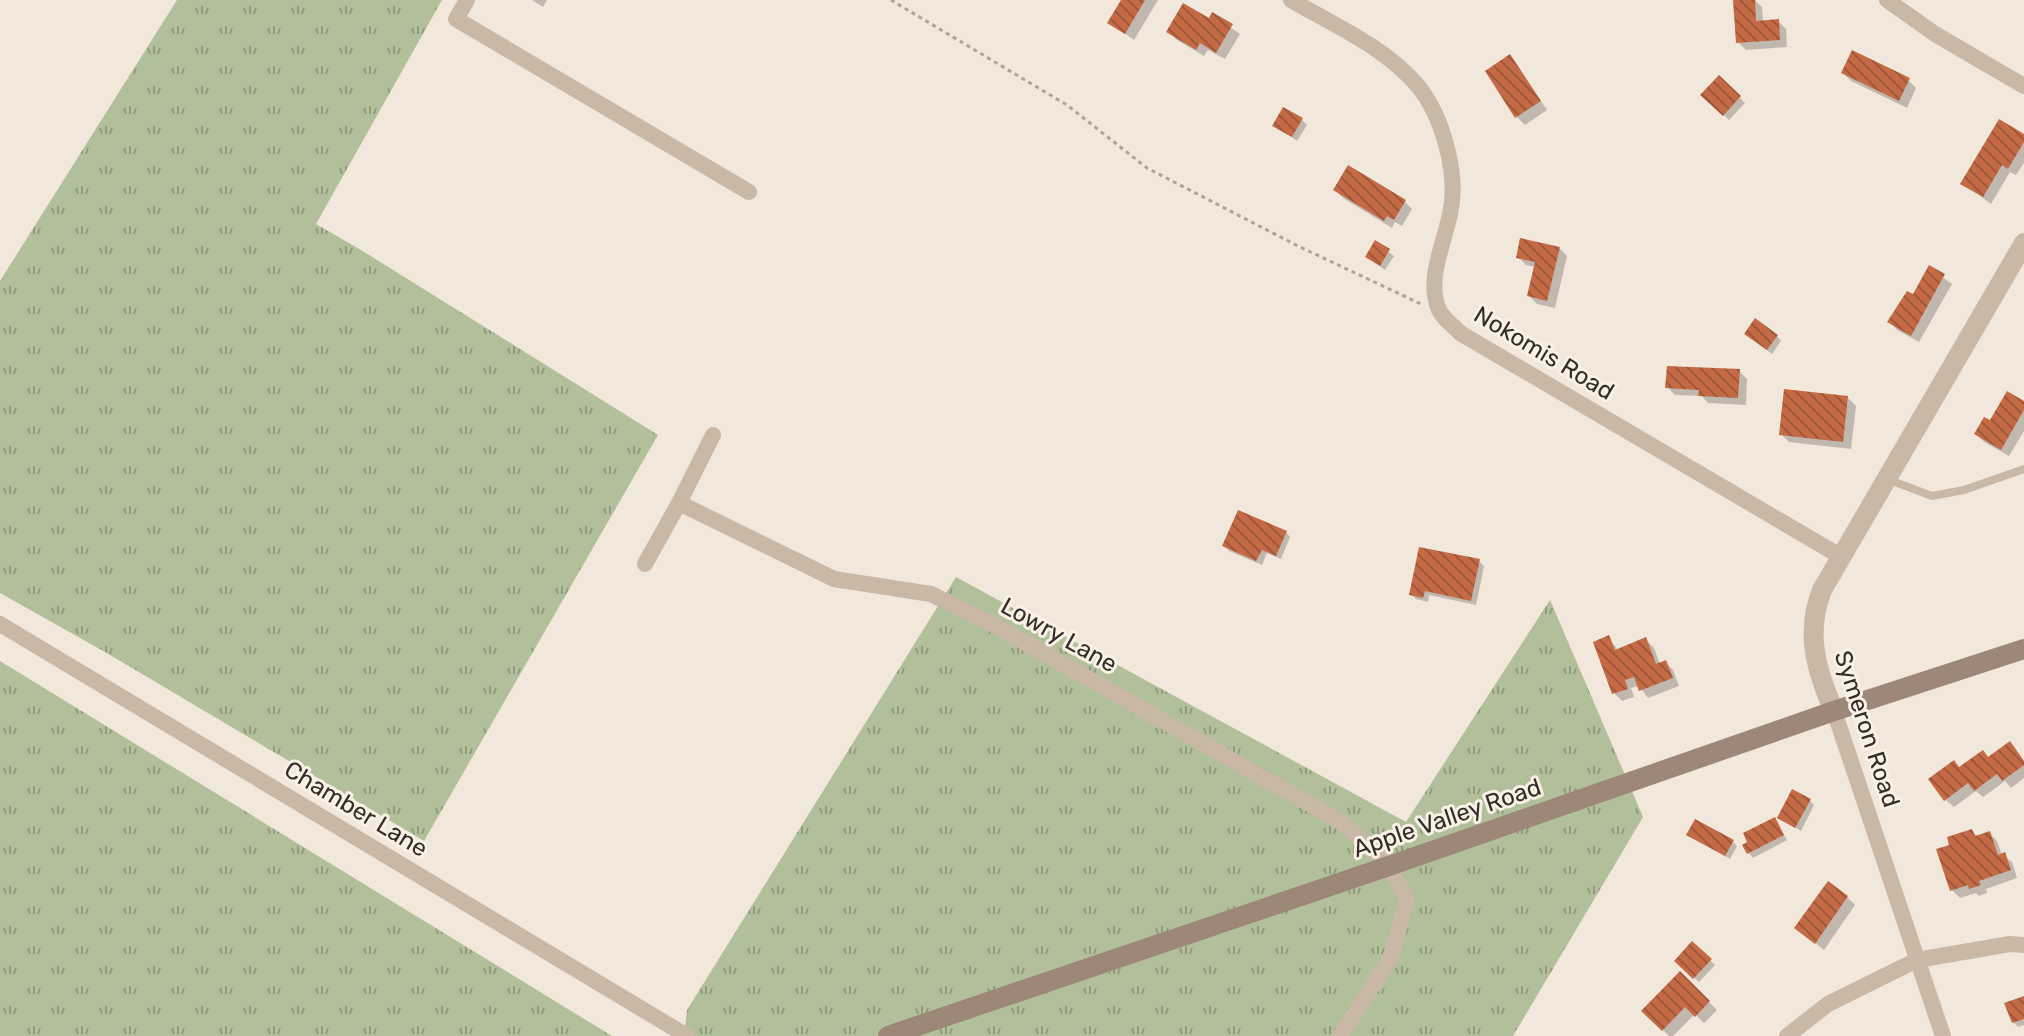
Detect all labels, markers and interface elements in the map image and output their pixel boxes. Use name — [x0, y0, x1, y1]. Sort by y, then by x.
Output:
street label: Nokomis Road — [1469, 300, 1619, 406]
street label: Lowry Lane — [996, 592, 1122, 678]
street label: Symeron Road — [1829, 647, 1905, 811]
street label: Chamber Lane — [279, 755, 433, 863]
street label: Apple Valley Road — [1349, 773, 1545, 863]

